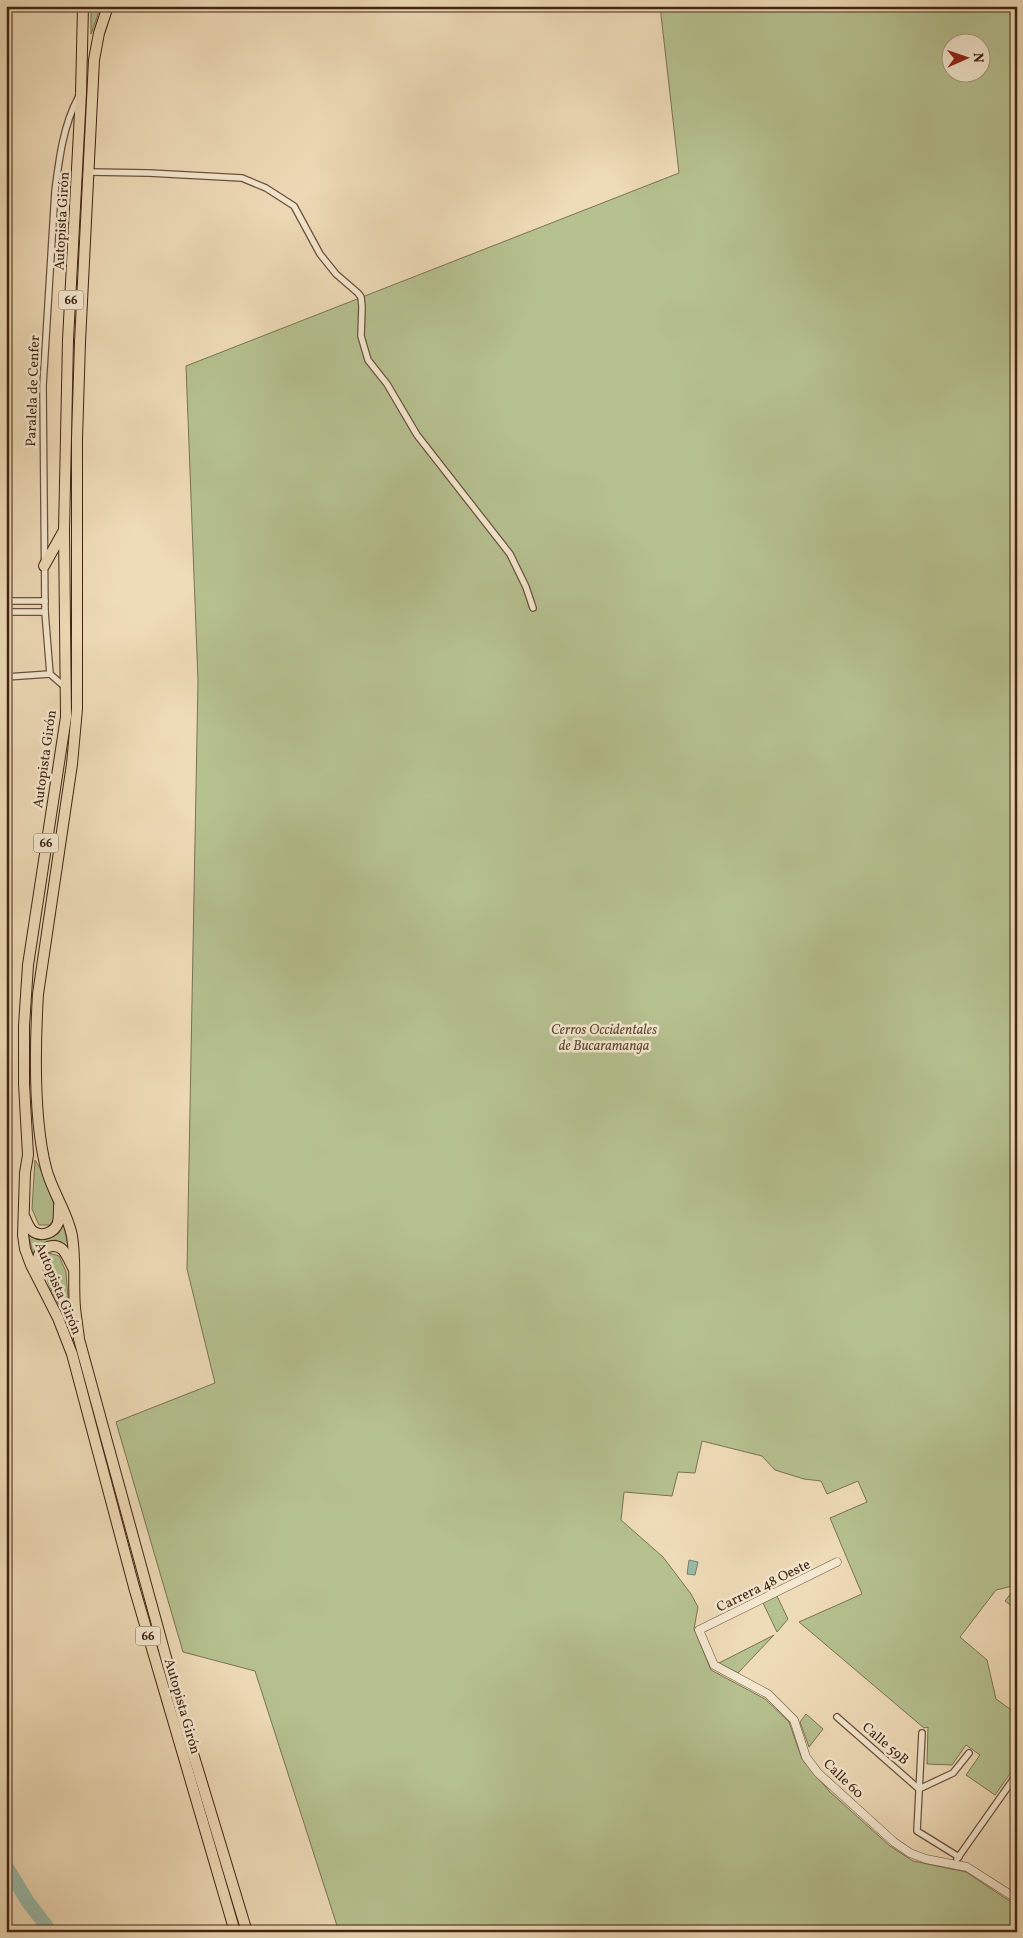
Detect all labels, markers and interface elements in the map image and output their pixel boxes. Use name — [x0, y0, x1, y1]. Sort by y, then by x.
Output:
north arrow — [940, 32, 990, 82]
text: N — [968, 52, 987, 63]
street label: Autopista Girón — [50, 171, 75, 271]
road number: 66 — [58, 290, 84, 310]
street label: Paralela de Cenfer — [22, 335, 45, 447]
street label: Autopista Girón — [29, 709, 62, 809]
road number: 66 — [34, 834, 58, 852]
park label: Cerros Occidentales de Bucaramanga — [551, 1021, 657, 1056]
street label: Autopista Girón — [30, 1239, 86, 1338]
street label: Carrera 48 Oeste — [713, 1555, 814, 1617]
road number: 66 — [136, 1626, 160, 1645]
street label: Autopista Girón — [159, 1656, 204, 1756]
street label: Calle 59B — [858, 1718, 913, 1770]
street label: Calle 60 — [819, 1755, 867, 1803]

